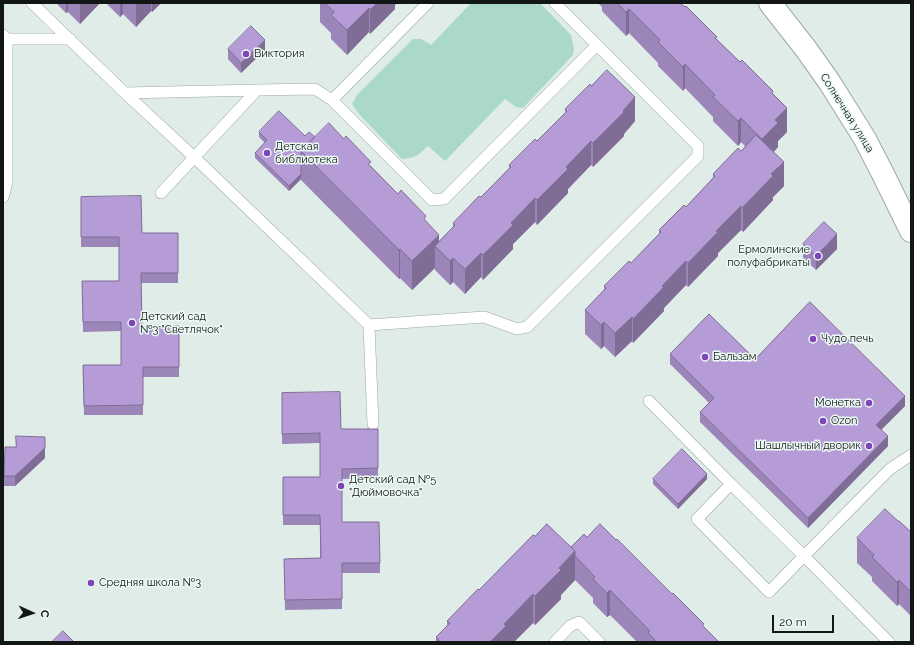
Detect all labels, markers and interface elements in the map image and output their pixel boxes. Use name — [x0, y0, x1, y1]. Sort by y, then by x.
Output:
place label: Виктория — [254, 47, 304, 61]
marker: Виктория — [241, 49, 251, 59]
street label: Солнечная улица — [817, 71, 877, 155]
place label: Детская библиотека — [275, 140, 338, 166]
marker: Детская библиотека — [262, 148, 272, 158]
place label: Ермолинские полуфабрикаты — [727, 243, 810, 269]
marker: Ермолинские полуфабрикаты — [813, 251, 823, 261]
place label: Детский сад №3 "Светлячок" — [140, 310, 223, 336]
marker: Детский сад №3 "Светлячок" — [127, 318, 137, 328]
place label: Чудо печь — [821, 332, 874, 346]
marker: Чудо печь — [808, 334, 818, 344]
place label: Бальзам — [713, 350, 757, 364]
marker: Бальзам — [700, 352, 710, 362]
place label: Монетка — [815, 396, 861, 410]
marker: Монетка — [864, 398, 874, 408]
place label: Ozon — [831, 414, 858, 428]
marker: Ozon — [818, 416, 828, 426]
place label: Шашлычный дворик — [755, 439, 861, 453]
marker: Шашлычный дворик — [864, 441, 874, 451]
place label: Детский сад №5 "Дюймовочка" — [349, 473, 436, 499]
marker: Детский сад №5 "Дюймовочка" — [336, 481, 346, 491]
place label: Средняя школа №3 — [99, 576, 201, 590]
marker: Средняя школа №3 — [86, 578, 96, 588]
north arrow — [12, 593, 52, 633]
scale bar — [774, 607, 836, 633]
text: С — [38, 610, 51, 618]
text: 20 m — [779, 615, 807, 629]

